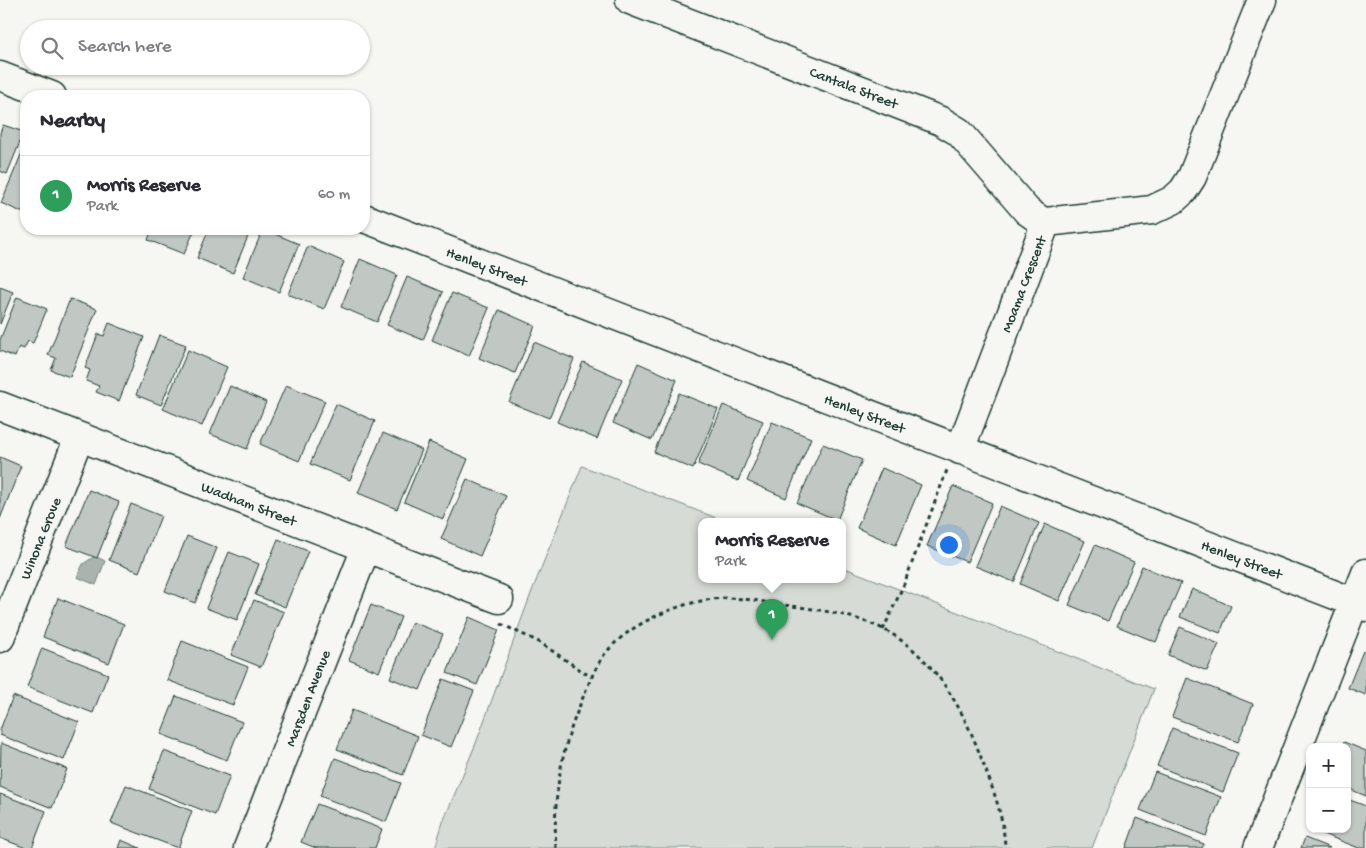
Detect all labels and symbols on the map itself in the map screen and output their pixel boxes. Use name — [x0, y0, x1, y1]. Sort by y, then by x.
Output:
street label: Cantala Street — [807, 64, 902, 115]
street label: Moama Crescent — [998, 232, 1052, 335]
street label: Henley Street — [443, 244, 531, 292]
street label: Henley Street — [821, 391, 909, 439]
street label: Wadham Street — [198, 478, 300, 532]
street label: Winona Grove — [17, 495, 67, 582]
your location — [936, 532, 962, 558]
street label: Henley Street — [1198, 537, 1286, 585]
pin: 1 — [756, 599, 788, 640]
street label: Marsden Avenue — [282, 648, 336, 750]

